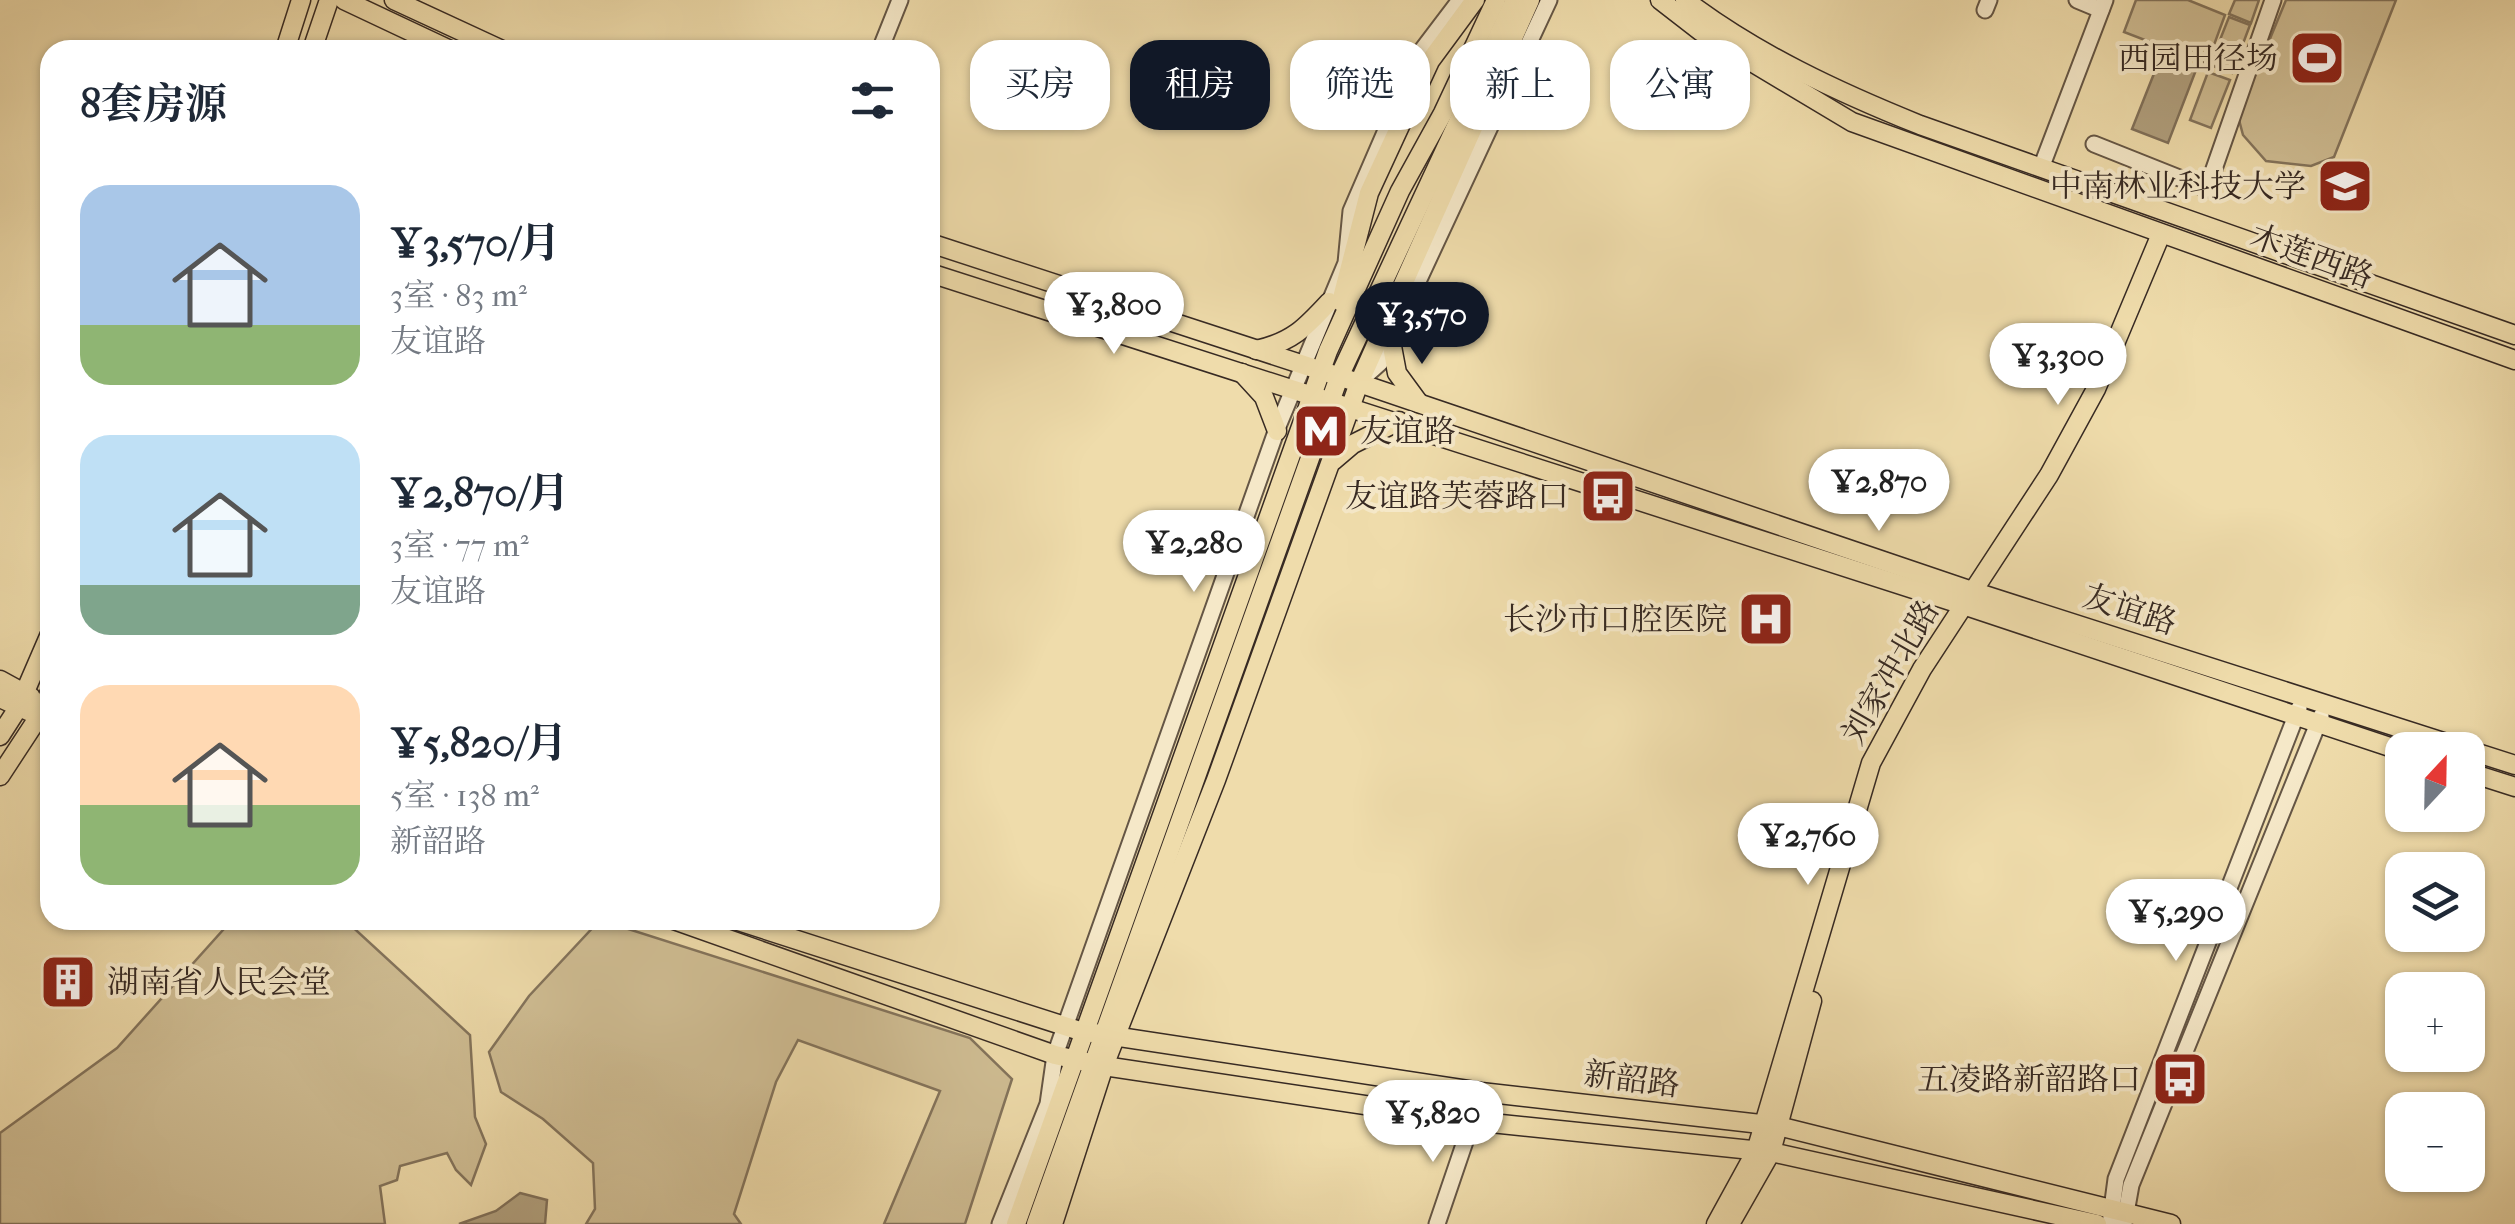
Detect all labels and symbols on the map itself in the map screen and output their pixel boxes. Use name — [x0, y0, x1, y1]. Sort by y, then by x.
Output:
sports icon: 西园田径场 — [2287, 28, 2347, 88]
place label: 西园田径场 — [2118, 40, 2278, 77]
school or university icon: 中南林业科技大学 — [2315, 156, 2375, 216]
place label: 中南林业科技大学 — [2050, 168, 2306, 205]
street label: 木莲西路 — [2245, 217, 2378, 296]
pin: ¥3,800 — [1033, 272, 1195, 357]
pin: ¥3,570 — [1341, 282, 1503, 367]
pin: ¥3,300 — [1977, 323, 2139, 408]
metro station icon: 友谊路 — [1291, 401, 1351, 461]
place label: 友谊路 — [1360, 413, 1456, 450]
pin: ¥2,870 — [1798, 449, 1960, 534]
bus stop icon: 友谊路芙蓉路口 — [1578, 466, 1638, 526]
place label: 友谊路芙蓉路口 — [1345, 478, 1569, 515]
pin: ¥2,280 — [1113, 510, 1275, 595]
street label: 友谊路 — [2078, 577, 2181, 642]
hospital icon: 长沙市口腔医院 — [1736, 589, 1796, 649]
street label: 刘家冲北路 — [1834, 594, 1946, 751]
place label: 长沙市口腔医院 — [1503, 601, 1727, 638]
north arrow — [2385, 732, 2485, 832]
pin: ¥2,760 — [1727, 803, 1889, 888]
pin: ¥5,290 — [2095, 879, 2257, 964]
building icon: 湖南省人民会堂 — [38, 952, 98, 1012]
place label: 湖南省人民会堂 — [107, 964, 331, 1001]
bus stop icon: 五凌路新韶路口 — [2150, 1049, 2210, 1109]
street label: 新韶路 — [1582, 1055, 1682, 1104]
place label: 五凌路新韶路口 — [1917, 1061, 2141, 1098]
pin: ¥5,820 — [1352, 1080, 1514, 1165]

